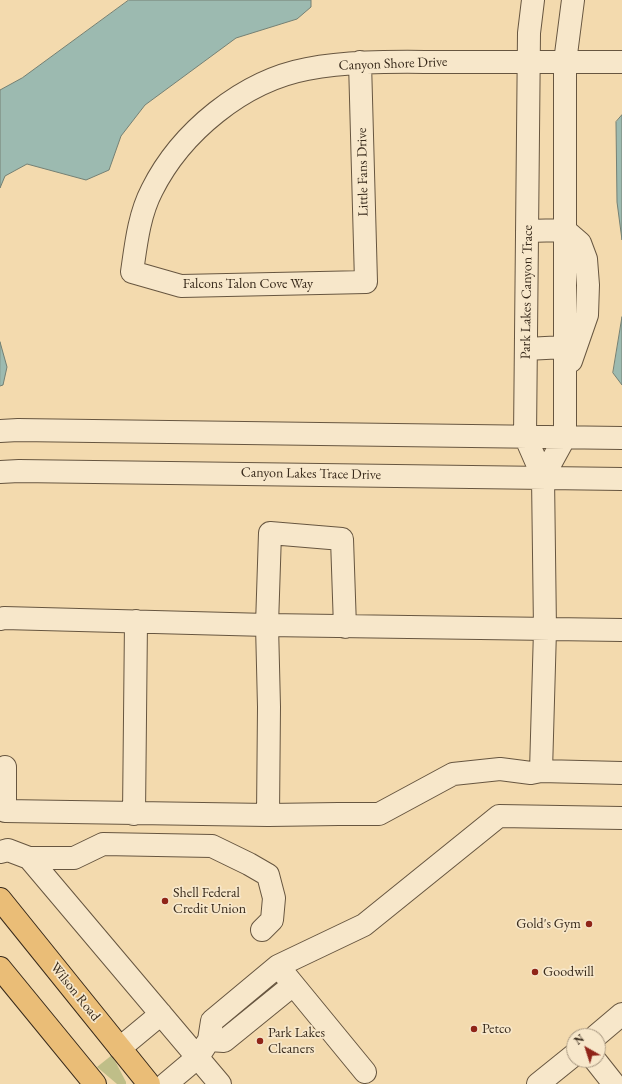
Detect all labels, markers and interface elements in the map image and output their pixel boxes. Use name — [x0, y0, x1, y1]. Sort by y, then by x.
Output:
street label: Canyon Shore Drive — [338, 54, 448, 74]
street label: Little Fans Drive — [354, 127, 372, 217]
street label: Park Lakes Canyon Trace — [517, 225, 537, 359]
street label: Falcons Talon Cove Way — [183, 276, 313, 292]
street label: Canyon Lakes Trace Drive — [241, 464, 381, 484]
place label: Shell Federal Credit Union — [173, 885, 246, 918]
marker: Shell Federal Credit Union — [160, 896, 170, 906]
place label: Gold's Gym — [516, 916, 581, 932]
marker: Gold's Gym — [584, 919, 594, 929]
street label: Wilson Road — [46, 959, 104, 1025]
place label: Goodwill — [543, 964, 594, 980]
marker: Goodwill — [530, 967, 540, 977]
place label: Petco — [482, 1021, 511, 1037]
marker: Petco — [469, 1024, 479, 1034]
place label: Park Lakes Cleaners — [268, 1025, 325, 1058]
north arrow — [566, 1028, 606, 1068]
text: N — [571, 1031, 587, 1048]
marker: Park Lakes Cleaners — [255, 1036, 265, 1046]

